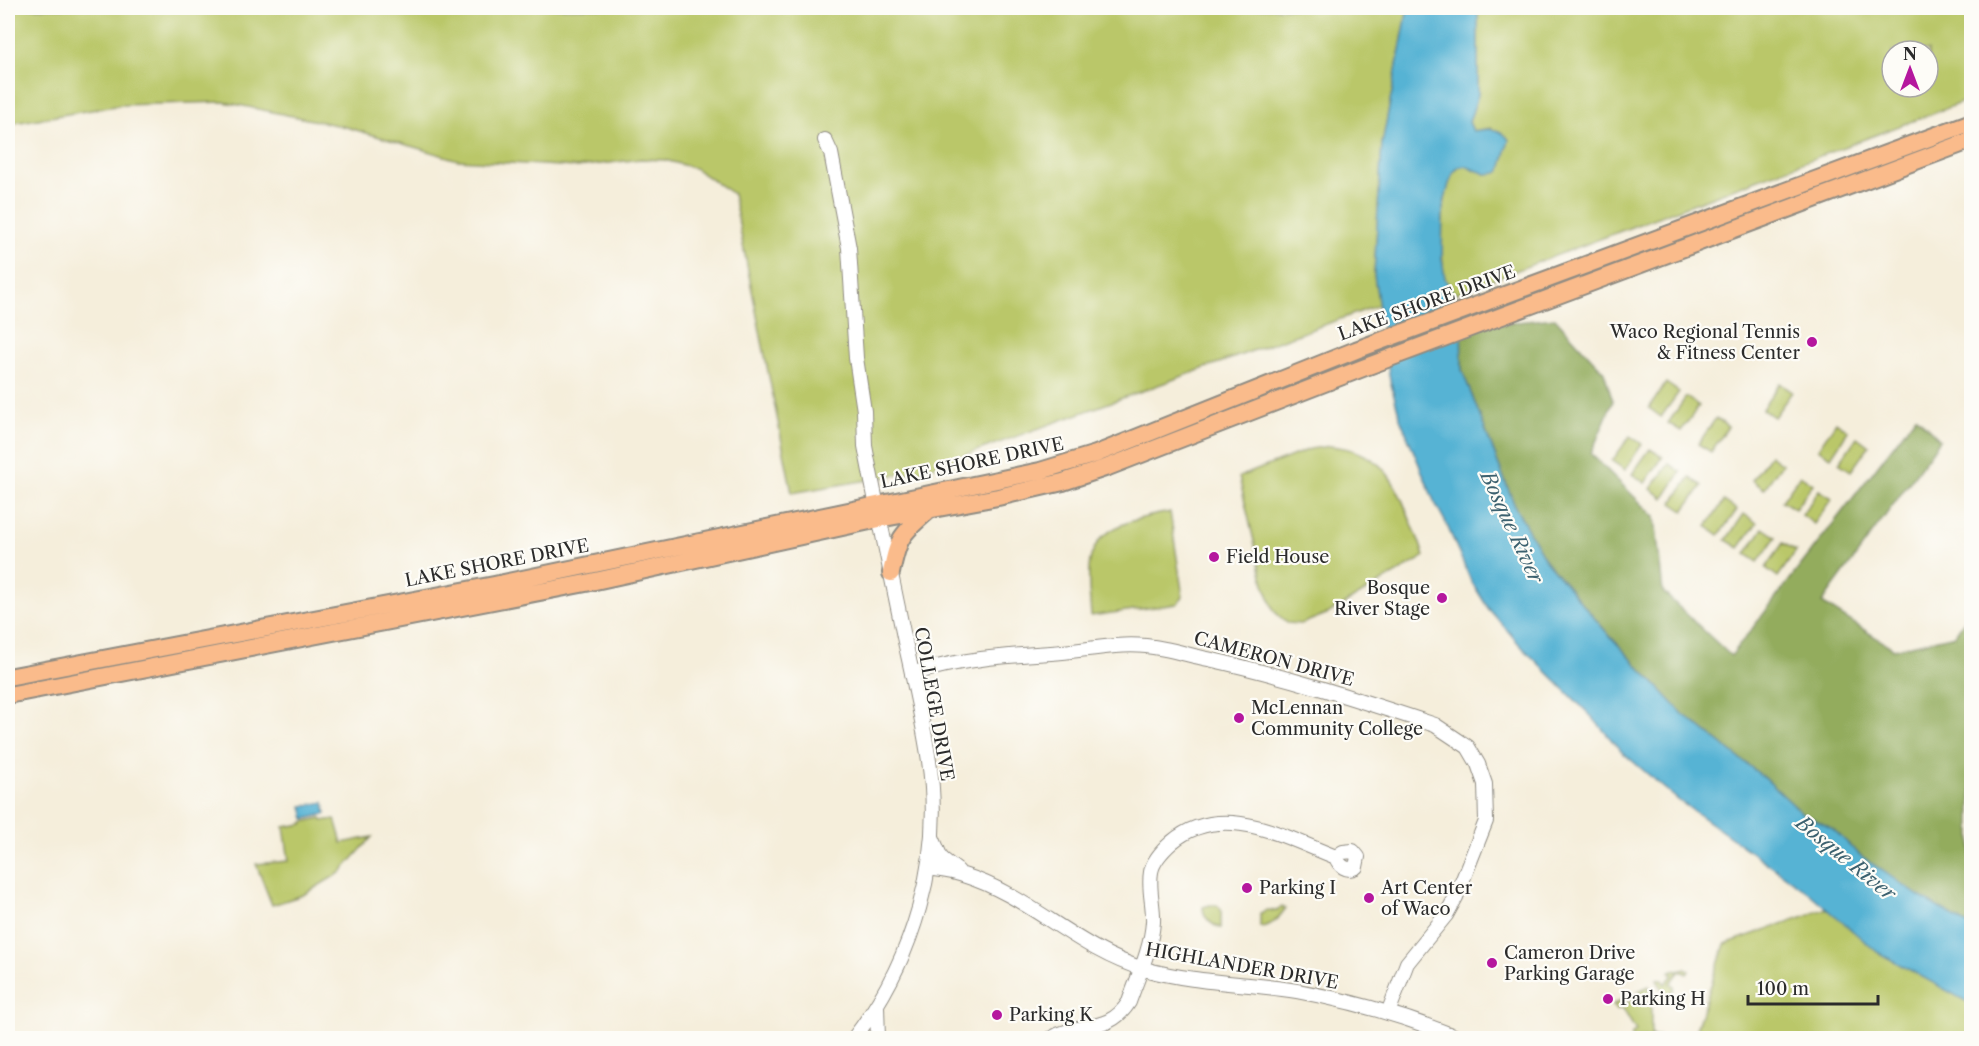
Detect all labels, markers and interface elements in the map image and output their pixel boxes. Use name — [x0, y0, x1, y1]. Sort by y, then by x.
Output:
north arrow — [1880, 39, 1940, 99]
text: N — [1903, 44, 1917, 64]
street label: LAKE SHORE DRIVE — [1335, 261, 1519, 345]
place label: Waco Regional Tennis & Fitness Center — [1609, 321, 1800, 364]
marker: Waco Regional Tennis & Fitness Center — [1805, 335, 1819, 349]
street label: LAKE SHORE DRIVE — [878, 433, 1066, 493]
water label: Bosque River — [1475, 465, 1549, 588]
street label: LAKE SHORE DRIVE — [403, 534, 591, 592]
place label: Field House — [1226, 546, 1329, 568]
marker: Field House — [1207, 550, 1221, 564]
place label: Bosque River Stage — [1334, 577, 1430, 620]
marker: Bosque River Stage — [1435, 591, 1449, 605]
street label: COLLEGE DRIVE — [910, 625, 958, 783]
street label: CAMERON DRIVE — [1191, 627, 1357, 691]
place label: McLennan Community College — [1251, 697, 1423, 740]
marker: McLennan Community College — [1232, 711, 1246, 725]
water label: Bosque River — [1790, 809, 1902, 906]
place label: Parking I — [1259, 877, 1336, 899]
place label: Art Center of Waco — [1380, 877, 1473, 920]
marker: Parking I — [1240, 881, 1254, 895]
marker: Art Center of Waco — [1362, 891, 1376, 905]
street label: HIGHLANDER DRIVE — [1144, 938, 1340, 994]
place label: Cameron Drive Parking Garage — [1504, 942, 1635, 985]
marker: Cameron Drive Parking Garage — [1485, 956, 1499, 970]
scale bar — [1748, 968, 1878, 1006]
text: 100 m — [1757, 978, 1809, 1000]
place label: Parking H — [1620, 988, 1706, 1010]
marker: Parking H — [1601, 992, 1615, 1006]
place label: Parking K — [1009, 1004, 1094, 1026]
marker: Parking K — [990, 1008, 1004, 1022]

